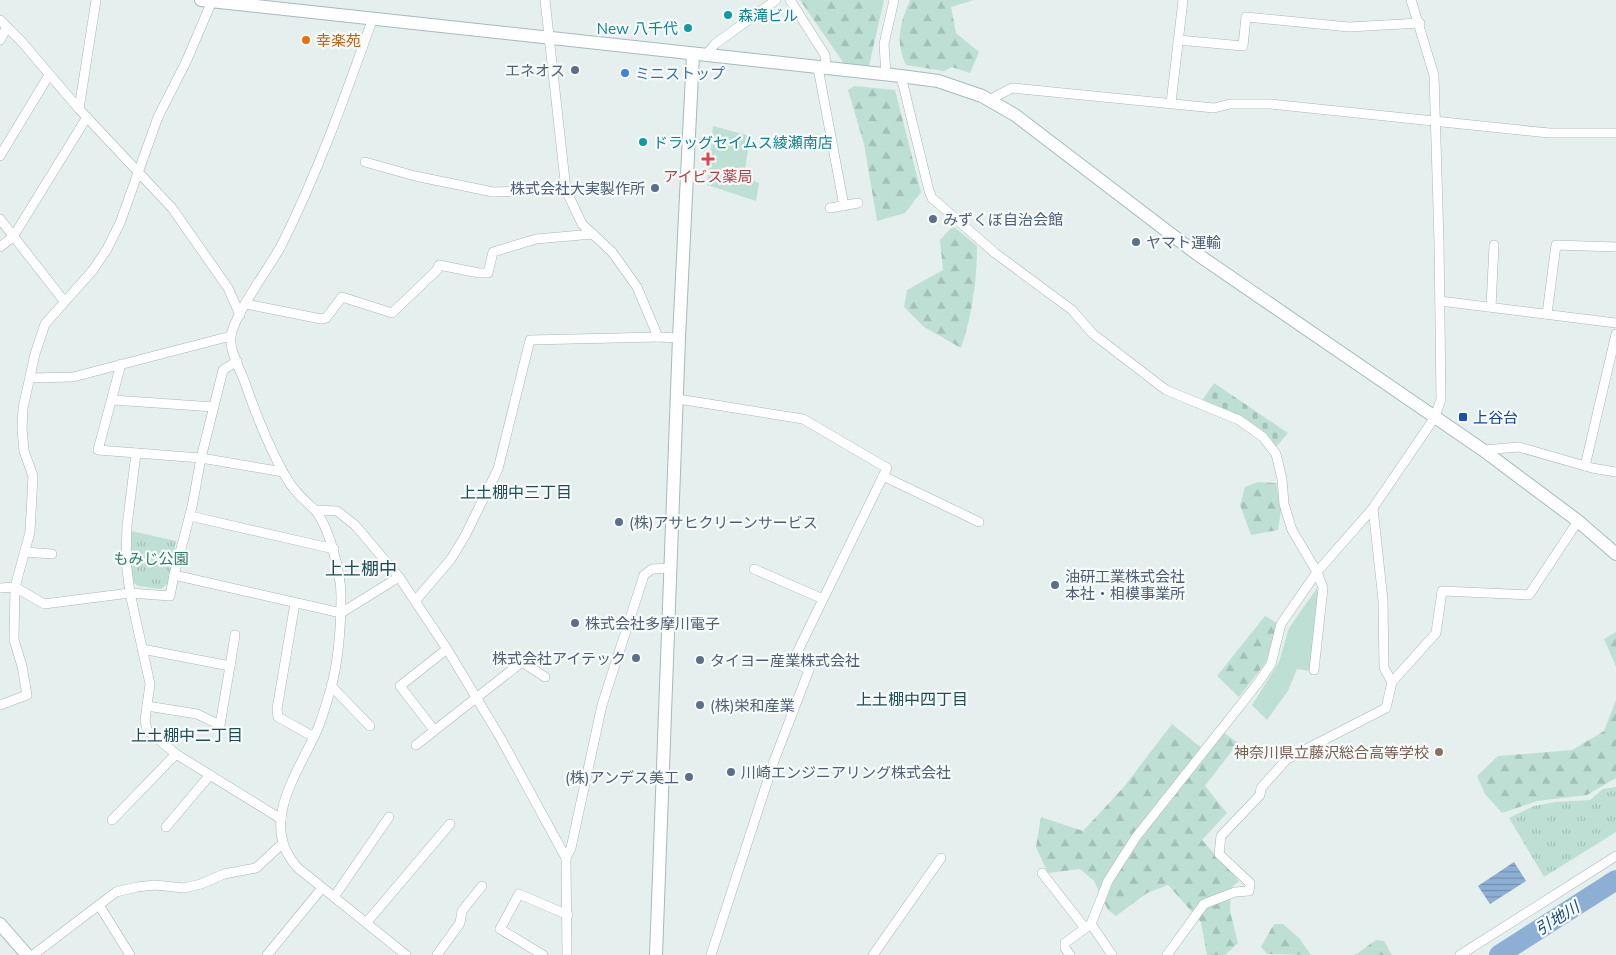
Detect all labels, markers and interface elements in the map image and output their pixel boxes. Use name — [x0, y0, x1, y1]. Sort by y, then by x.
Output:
place label: 森滝ビル — [738, 6, 798, 25]
marker: 森滝ビル — [722, 9, 734, 21]
place label: New 八千代 — [597, 19, 678, 38]
marker: New 八千代 — [682, 22, 694, 34]
place label: 幸楽苑 — [316, 31, 361, 50]
marker: 幸楽苑 — [300, 34, 312, 46]
place label: エネオス — [505, 61, 565, 80]
marker: エネオス — [569, 64, 581, 76]
place label: ミニストップ — [635, 64, 725, 83]
marker: ミニストップ — [619, 67, 631, 79]
place label: ドラッグセイムス綾瀬南店 — [653, 133, 833, 152]
marker: ドラッグセイムス綾瀬南店 — [637, 136, 649, 148]
marker: アイビス薬局 — [702, 153, 714, 165]
place label: アイビス薬局 — [663, 167, 753, 186]
place label: 株式会社大実製作所 — [510, 179, 645, 198]
marker: 株式会社大実製作所 — [649, 182, 661, 194]
place label: みずくぼ自治会館 — [943, 210, 1063, 229]
marker: みずくぼ自治会館 — [927, 213, 939, 225]
place label: ヤマト運輸 — [1146, 233, 1221, 252]
marker: ヤマト運輸 — [1130, 236, 1142, 248]
place label: 上谷台 — [1473, 408, 1518, 427]
marker: 上谷台 — [1457, 411, 1469, 423]
district label: 上土棚中三丁目 — [460, 482, 572, 502]
place label: (株)アサヒクリーンサービス — [629, 513, 818, 532]
marker: (株)アサヒクリーンサービス — [613, 516, 625, 528]
park label: もみじ公園 — [113, 549, 189, 568]
district label: 上土棚中 — [325, 557, 397, 580]
place label: 油研工業株式会社 本社・相模事業所 — [1065, 567, 1185, 603]
marker: 油研工業株式会社 本社・相模事業所 — [1049, 579, 1061, 591]
place label: 株式会社多摩川電子 — [585, 614, 720, 633]
marker: 株式会社多摩川電子 — [569, 617, 581, 629]
place label: 株式会社アイテック — [492, 649, 626, 668]
place label: タイヨー産業株式会社 — [710, 651, 860, 670]
marker: 株式会社アイテック — [630, 652, 642, 664]
marker: タイヨー産業株式会社 — [694, 654, 706, 666]
district label: 上土棚中四丁目 — [856, 689, 968, 709]
place label: (株)栄和産業 — [710, 696, 795, 715]
marker: (株)栄和産業 — [694, 699, 706, 711]
district label: 上土棚中二丁目 — [131, 725, 243, 745]
place label: 神奈川県立藤沢総合高等学校 — [1234, 743, 1429, 762]
marker: 神奈川県立藤沢総合高等学校 — [1433, 746, 1445, 758]
place label: 川崎エンジニアリング株式会社 — [741, 763, 951, 782]
marker: 川崎エンジニアリング株式会社 — [725, 766, 737, 778]
place label: (株)アンデス美工 — [565, 768, 679, 787]
marker: (株)アンデス美工 — [683, 771, 695, 783]
water label: 引地川 — [1531, 896, 1584, 939]

